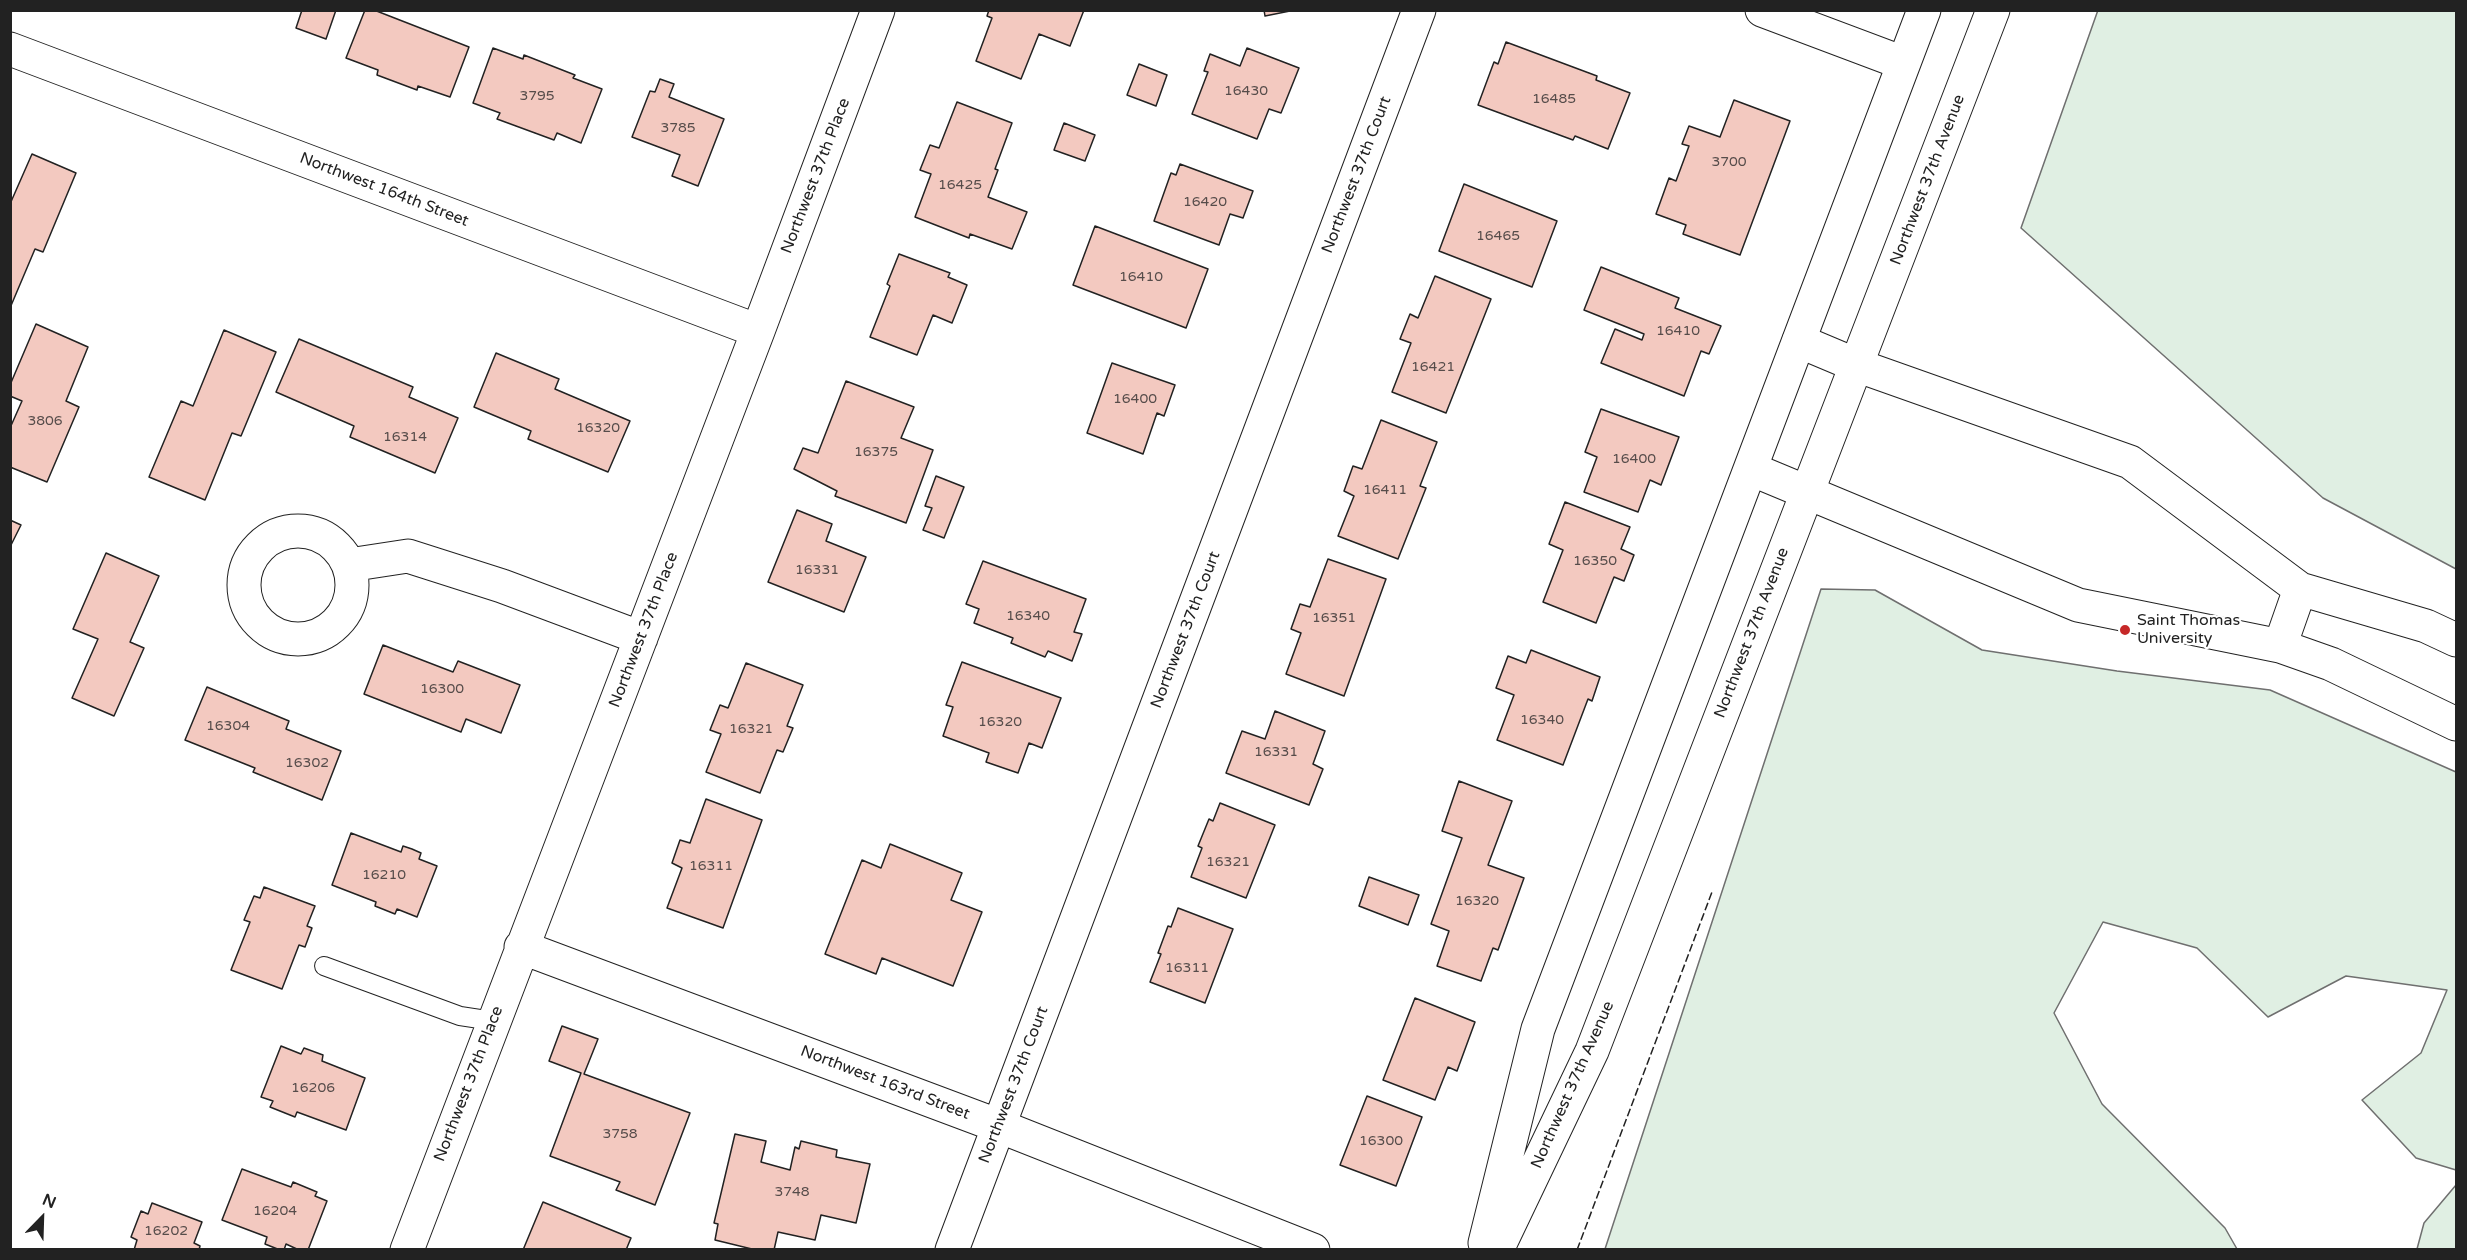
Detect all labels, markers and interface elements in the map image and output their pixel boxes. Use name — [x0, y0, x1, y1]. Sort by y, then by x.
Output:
house number: 16430 — [1224, 83, 1268, 99]
house number: 3795 — [519, 88, 555, 104]
house number: 16485 — [1532, 91, 1576, 107]
street label: Northwest 37th Avenue — [1887, 92, 1969, 268]
street label: Northwest 37th Court — [1318, 94, 1396, 256]
street label: Northwest 37th Place — [777, 96, 855, 256]
house number: 3785 — [660, 120, 696, 136]
street label: Northwest 164th Street — [297, 149, 471, 231]
house number: 3700 — [1711, 154, 1747, 170]
house number: 16425 — [938, 177, 982, 193]
house number: 16420 — [1183, 194, 1227, 210]
house number: 16465 — [1476, 228, 1520, 244]
house number: 16410 — [1119, 269, 1163, 285]
house number: 16410 — [1656, 323, 1700, 339]
house number: 16421 — [1411, 359, 1455, 375]
house number: 16400 — [1113, 391, 1157, 407]
house number: 3806 — [27, 413, 63, 429]
house number: 16320 — [576, 420, 620, 436]
house number: 16314 — [383, 429, 427, 445]
house number: 16375 — [854, 444, 898, 460]
house number: 16400 — [1612, 451, 1656, 467]
house number: 16411 — [1363, 482, 1407, 498]
street label: Northwest 37th Avenue — [1711, 545, 1793, 721]
street label: Northwest 37th Court — [1147, 549, 1225, 711]
street label: Northwest 37th Place — [605, 550, 683, 710]
house number: 16350 — [1573, 553, 1617, 569]
house number: 16331 — [795, 562, 839, 578]
house number: 16340 — [1006, 608, 1050, 624]
house number: 16351 — [1312, 610, 1356, 626]
place label: Saint Thomas University — [2137, 611, 2240, 649]
marker: Saint Thomas University — [2118, 623, 2132, 637]
house number: 16300 — [420, 681, 464, 697]
house number: 16340 — [1520, 712, 1564, 728]
house number: 16320 — [978, 714, 1022, 730]
house number: 16304 — [206, 718, 250, 734]
house number: 16321 — [729, 721, 773, 737]
house number: 16331 — [1254, 744, 1298, 760]
house number: 16302 — [285, 755, 329, 771]
house number: 16321 — [1206, 854, 1250, 870]
house number: 16311 — [689, 858, 733, 874]
house number: 16210 — [362, 867, 406, 883]
house number: 16320 — [1455, 893, 1499, 909]
house number: 16311 — [1165, 960, 1209, 976]
street label: Northwest 37th Avenue — [1527, 998, 1619, 1172]
street label: Northwest 37th Place — [430, 1004, 508, 1164]
street label: Northwest 37th Court — [975, 1004, 1053, 1166]
street label: Northwest 163rd Street — [798, 1042, 972, 1124]
house number: 16206 — [291, 1080, 335, 1096]
house number: 3758 — [602, 1126, 638, 1142]
house number: 16300 — [1359, 1133, 1403, 1149]
house number: 3748 — [774, 1184, 810, 1200]
north arrow — [12, 1188, 72, 1248]
text: N — [39, 1190, 59, 1213]
house number: 16204 — [253, 1203, 297, 1219]
house number: 16202 — [144, 1223, 188, 1239]

